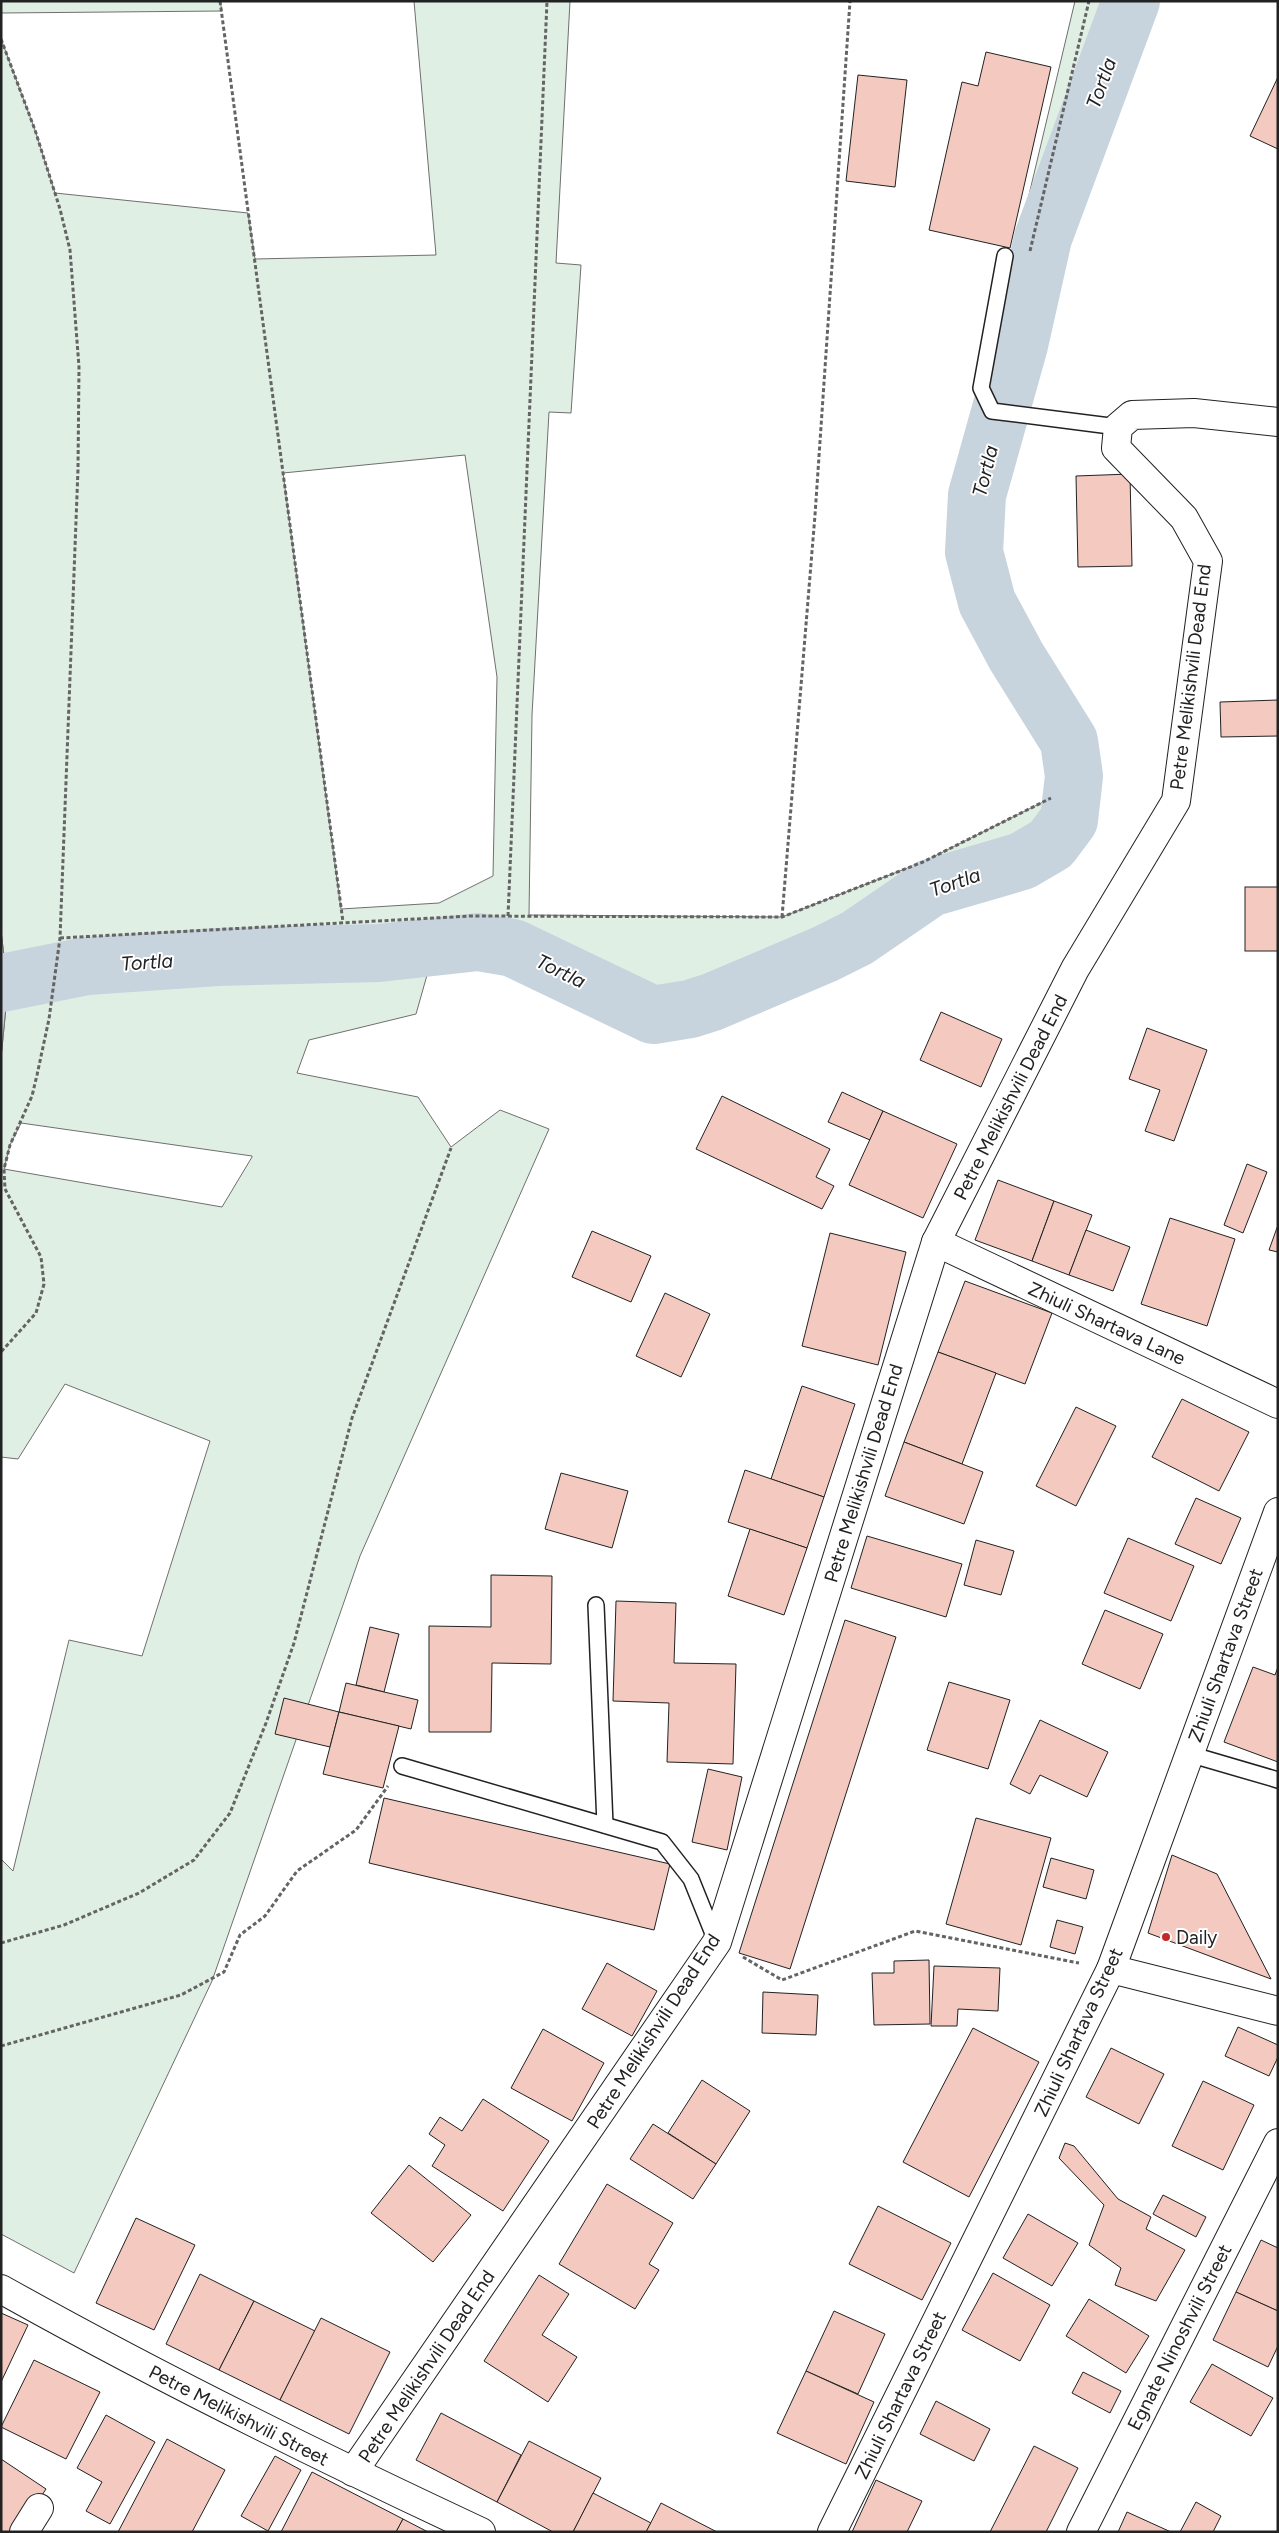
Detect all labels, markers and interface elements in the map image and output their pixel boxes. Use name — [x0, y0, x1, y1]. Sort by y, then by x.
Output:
water label: Tortla — [1081, 54, 1121, 112]
water label: Tortla — [967, 443, 1003, 499]
street label: Petre Melikishvili Dead End — [1165, 563, 1216, 791]
water label: Tortla — [926, 862, 984, 902]
water label: Tortla — [120, 948, 174, 976]
water label: Tortla — [532, 949, 590, 993]
street label: Petre Melikishvili Dead End — [949, 991, 1072, 1204]
street label: Zhiuli Shartava Lane — [1025, 1277, 1189, 1370]
street label: Petre Melikishvili Dead End — [819, 1361, 908, 1585]
street label: Zhiuli Shartava Street — [1183, 1565, 1268, 1745]
place label: Daily — [1176, 1926, 1217, 1949]
street label: Petre Melikishvili Dead End — [582, 1930, 725, 2133]
marker: Daily — [1160, 1931, 1172, 1943]
street label: Zhiuli Shartava Street — [1029, 1944, 1128, 2120]
street label: Egnate Ninoshvili Street — [1123, 2240, 1236, 2434]
street label: Petre Melikishvili Dead End — [353, 2266, 500, 2467]
street label: Zhiuli Shartava Street — [850, 2308, 951, 2483]
street label: Petre Melikishvili Street — [145, 2360, 332, 2471]

